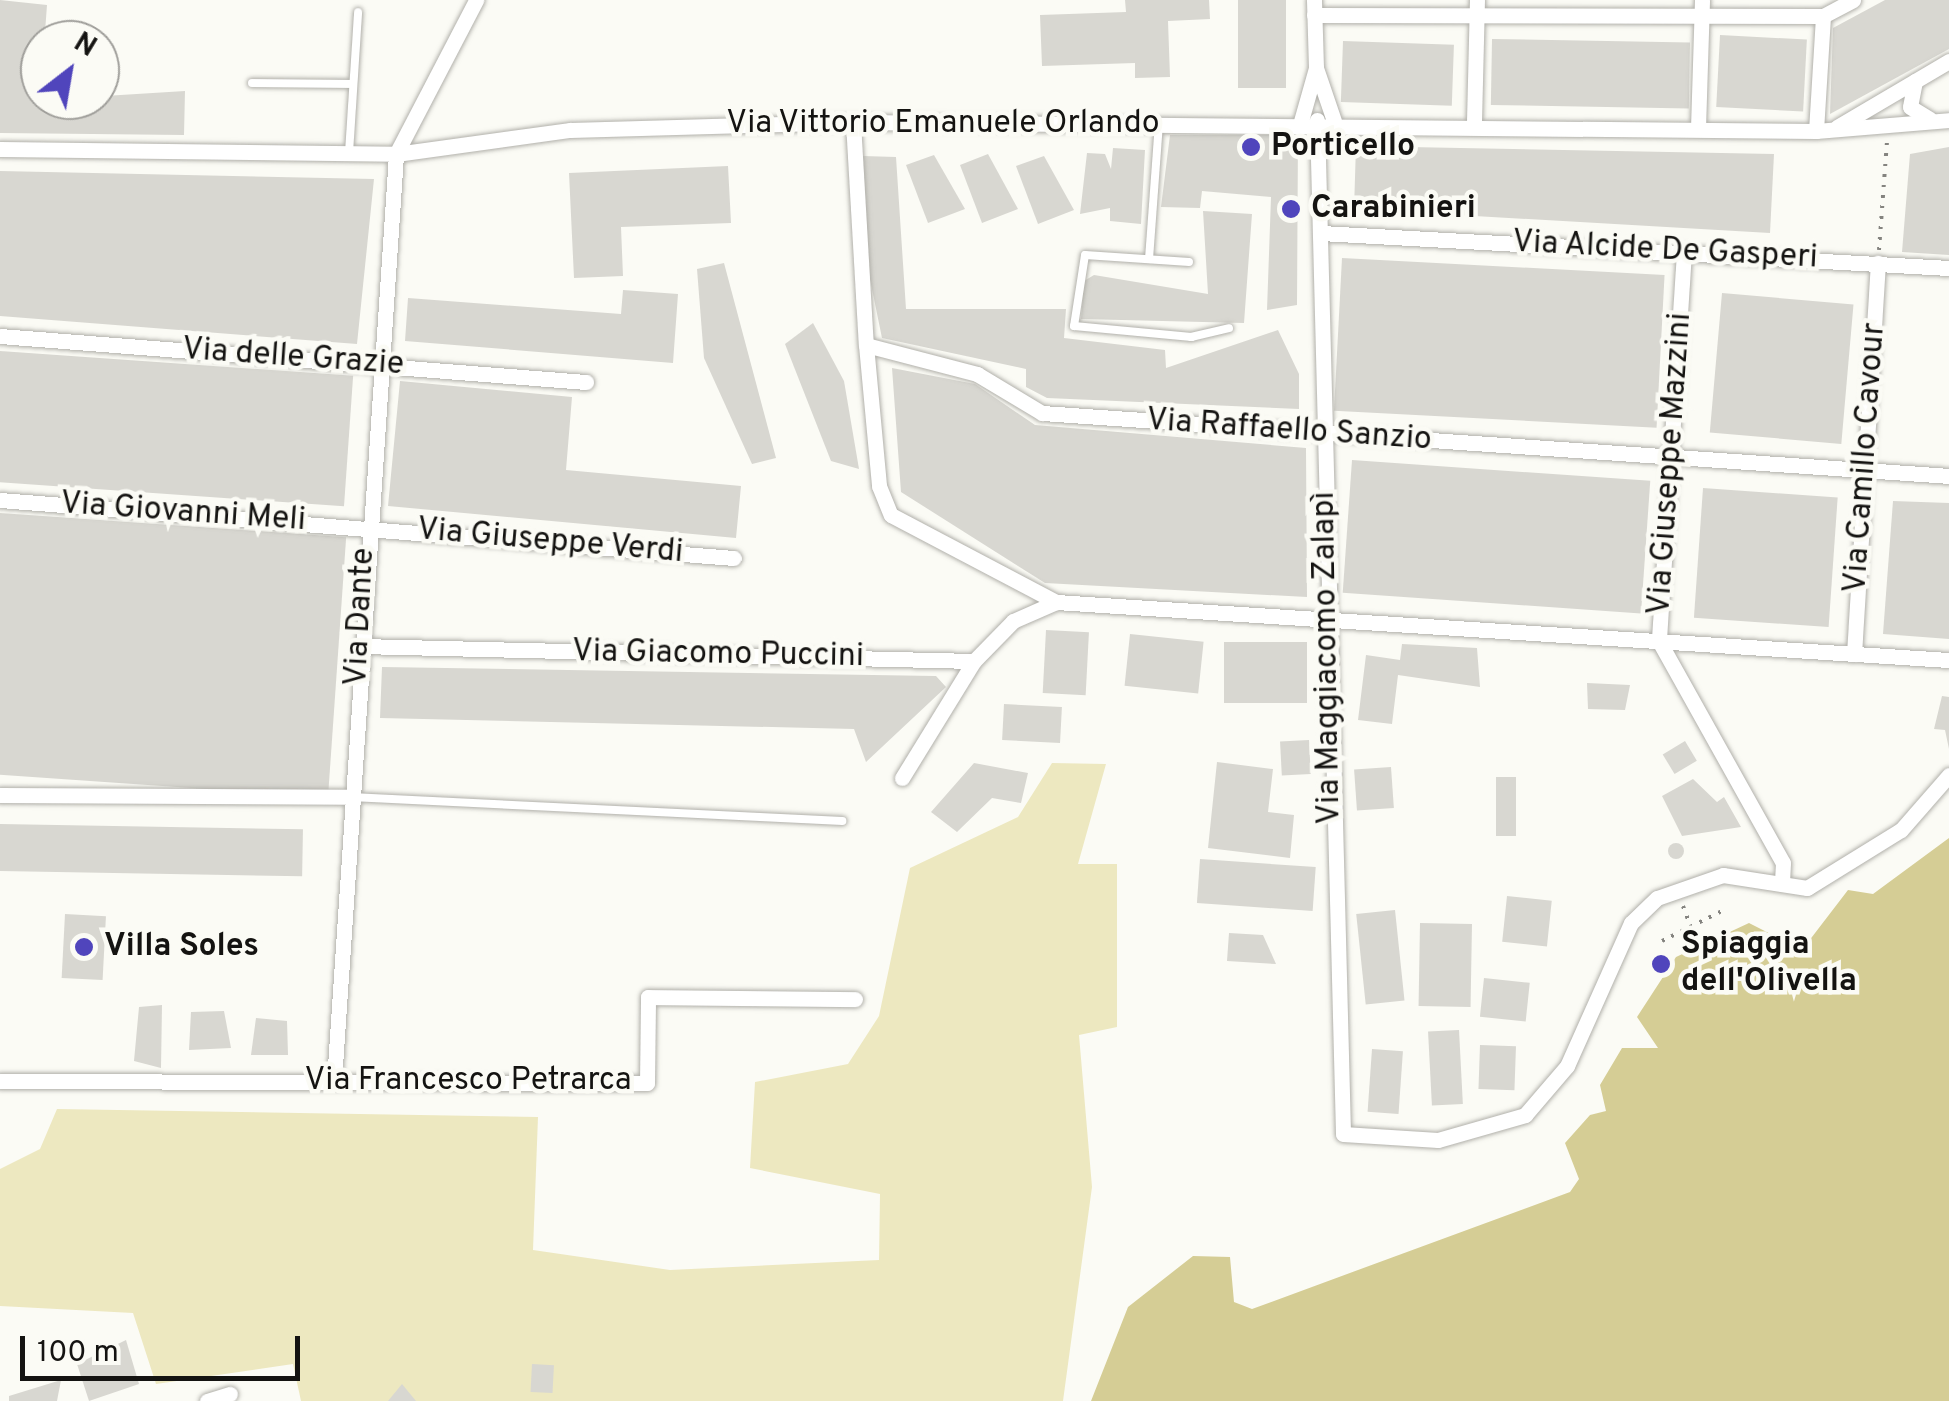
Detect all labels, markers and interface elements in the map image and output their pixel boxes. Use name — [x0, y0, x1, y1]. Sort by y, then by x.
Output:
north arrow — [20, 20, 120, 120]
text: N — [67, 25, 102, 67]
street label: Via Vittorio Emanuele Orlando — [726, 105, 1160, 143]
place label: Porticello — [1271, 128, 1415, 166]
marker: Porticello — [1240, 136, 1262, 158]
place label: Carabinieri — [1311, 190, 1476, 228]
marker: Carabinieri — [1280, 198, 1302, 220]
street label: Via Alcide De Gasperi — [1511, 224, 1819, 278]
street label: Via Giuseppe Mazzini — [1641, 311, 1701, 617]
street label: Via Camillo Cavour — [1837, 322, 1895, 594]
street label: Via delle Grazie — [181, 331, 405, 385]
street label: Via Raffaello Sanzio — [1145, 402, 1433, 460]
street label: Via Giovanni Meli — [59, 485, 307, 541]
street label: Via Maggiacomo Zalapì — [1306, 491, 1350, 825]
street label: Via Giuseppe Verdi — [415, 511, 685, 573]
street label: Via Dante — [338, 547, 384, 687]
street label: Via Giacomo Puccini — [572, 633, 864, 677]
place label: Spiaggia dell'Olivella — [1681, 927, 1857, 1002]
place label: Villa Soles — [104, 928, 259, 966]
marker: Villa Soles — [73, 936, 95, 958]
marker: Spiaggia dell'Olivella — [1650, 953, 1672, 975]
street label: Via Francesco Petrarca — [304, 1062, 632, 1100]
scale bar — [25, 1316, 305, 1378]
text: 100 m — [37, 1335, 119, 1372]

